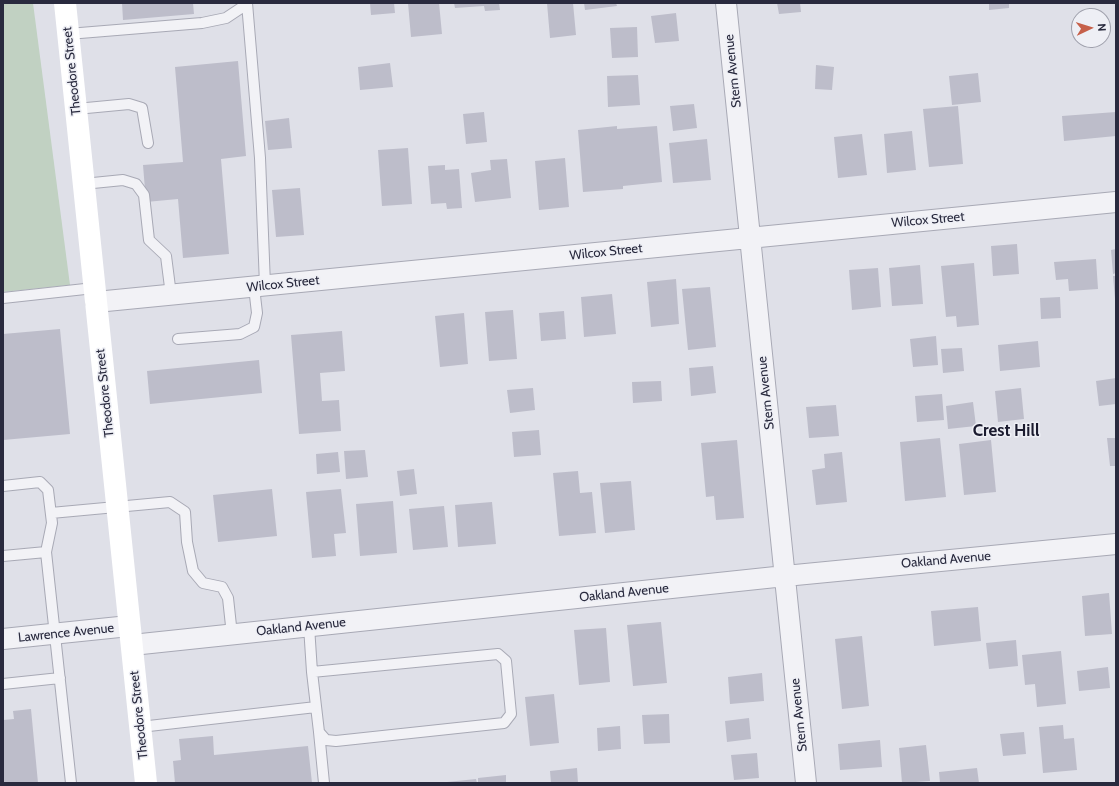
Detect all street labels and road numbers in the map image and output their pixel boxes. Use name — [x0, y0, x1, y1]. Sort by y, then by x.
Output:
street label: Theodore Street — [60, 26, 84, 116]
street label: Stern Avenue — [721, 33, 745, 109]
street label: Wilcox Street — [891, 209, 965, 231]
street label: Wilcox Street — [569, 240, 643, 264]
street label: Wilcox Street — [246, 272, 320, 296]
street label: Theodore Street — [93, 348, 117, 438]
street label: Stern Avenue — [754, 355, 778, 431]
street label: Oakland Avenue — [901, 548, 991, 572]
street label: Oakland Avenue — [578, 581, 670, 605]
street label: Oakland Avenue — [255, 615, 347, 639]
street label: Lawrence Avenue — [17, 620, 115, 646]
street label: Theodore Street — [127, 670, 151, 760]
street label: Stern Avenue — [787, 677, 811, 753]

